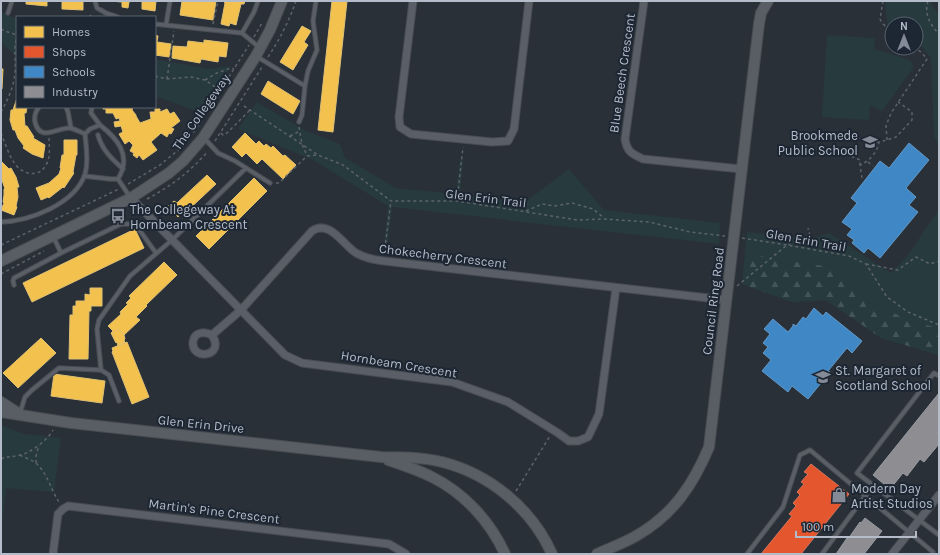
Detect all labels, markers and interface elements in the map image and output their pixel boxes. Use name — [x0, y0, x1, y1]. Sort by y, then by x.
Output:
street label: Blue Beech Crescent — [606, 12, 638, 134]
legend — [16, 16, 156, 108]
north arrow — [884, 16, 924, 56]
text: N — [900, 20, 908, 33]
text: Homes — [52, 25, 90, 39]
text: Shops — [52, 45, 86, 59]
text: Schools — [52, 65, 95, 79]
street label: The Collegeway — [169, 71, 233, 153]
text: Industry — [52, 85, 98, 99]
place label: Brookmede Public School — [778, 128, 858, 158]
school or university icon: Brookmede Public School — [861, 133, 879, 151]
street label: Glen Erin Trail — [445, 186, 527, 210]
place label: The Collegeway At Hornbeam Crescent — [130, 202, 248, 232]
bus stop icon: The Collegeway At Hornbeam Crescent — [109, 207, 127, 225]
street label: Glen Erin Trail — [765, 226, 847, 254]
street label: Chokecherry Crescent — [378, 241, 508, 271]
street label: Council Ring Road — [699, 246, 727, 356]
street label: Hornbeam Crescent — [340, 347, 458, 381]
place label: St. Margaret of Scotland School — [835, 363, 931, 393]
school or university icon: St. Margaret of Scotland School — [814, 368, 832, 386]
street label: Glen Erin Drive — [157, 412, 245, 436]
place label: Modern Day Artist Studios — [851, 481, 933, 511]
shop icon: Modern Day Artist Studios — [830, 486, 848, 504]
street label: Martin's Pine Crescent — [148, 496, 281, 527]
scale bar — [796, 513, 916, 539]
text: 100 m — [802, 520, 834, 534]

